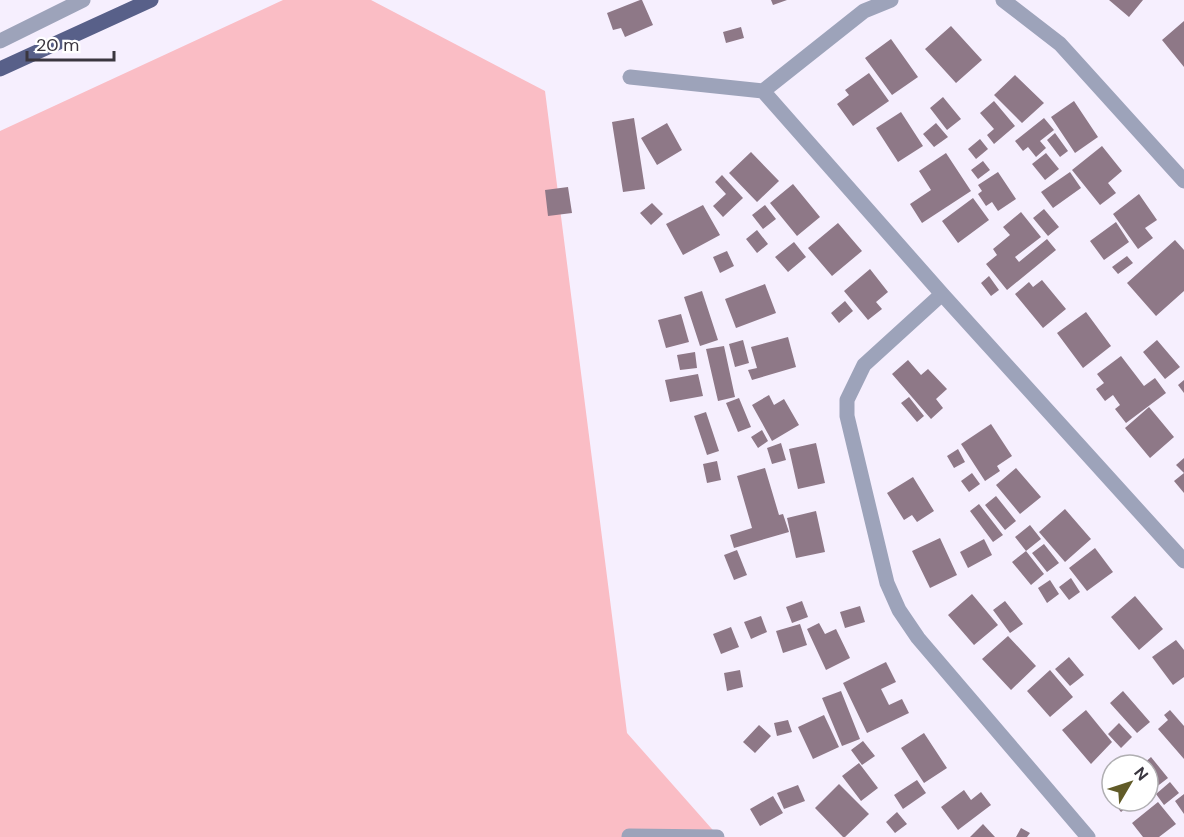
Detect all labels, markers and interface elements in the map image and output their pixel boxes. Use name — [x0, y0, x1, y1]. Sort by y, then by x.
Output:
scale bar — [27, 24, 114, 62]
text: 20 m — [36, 33, 79, 57]
north arrow — [1100, 753, 1160, 813]
text: N — [1129, 763, 1153, 785]

